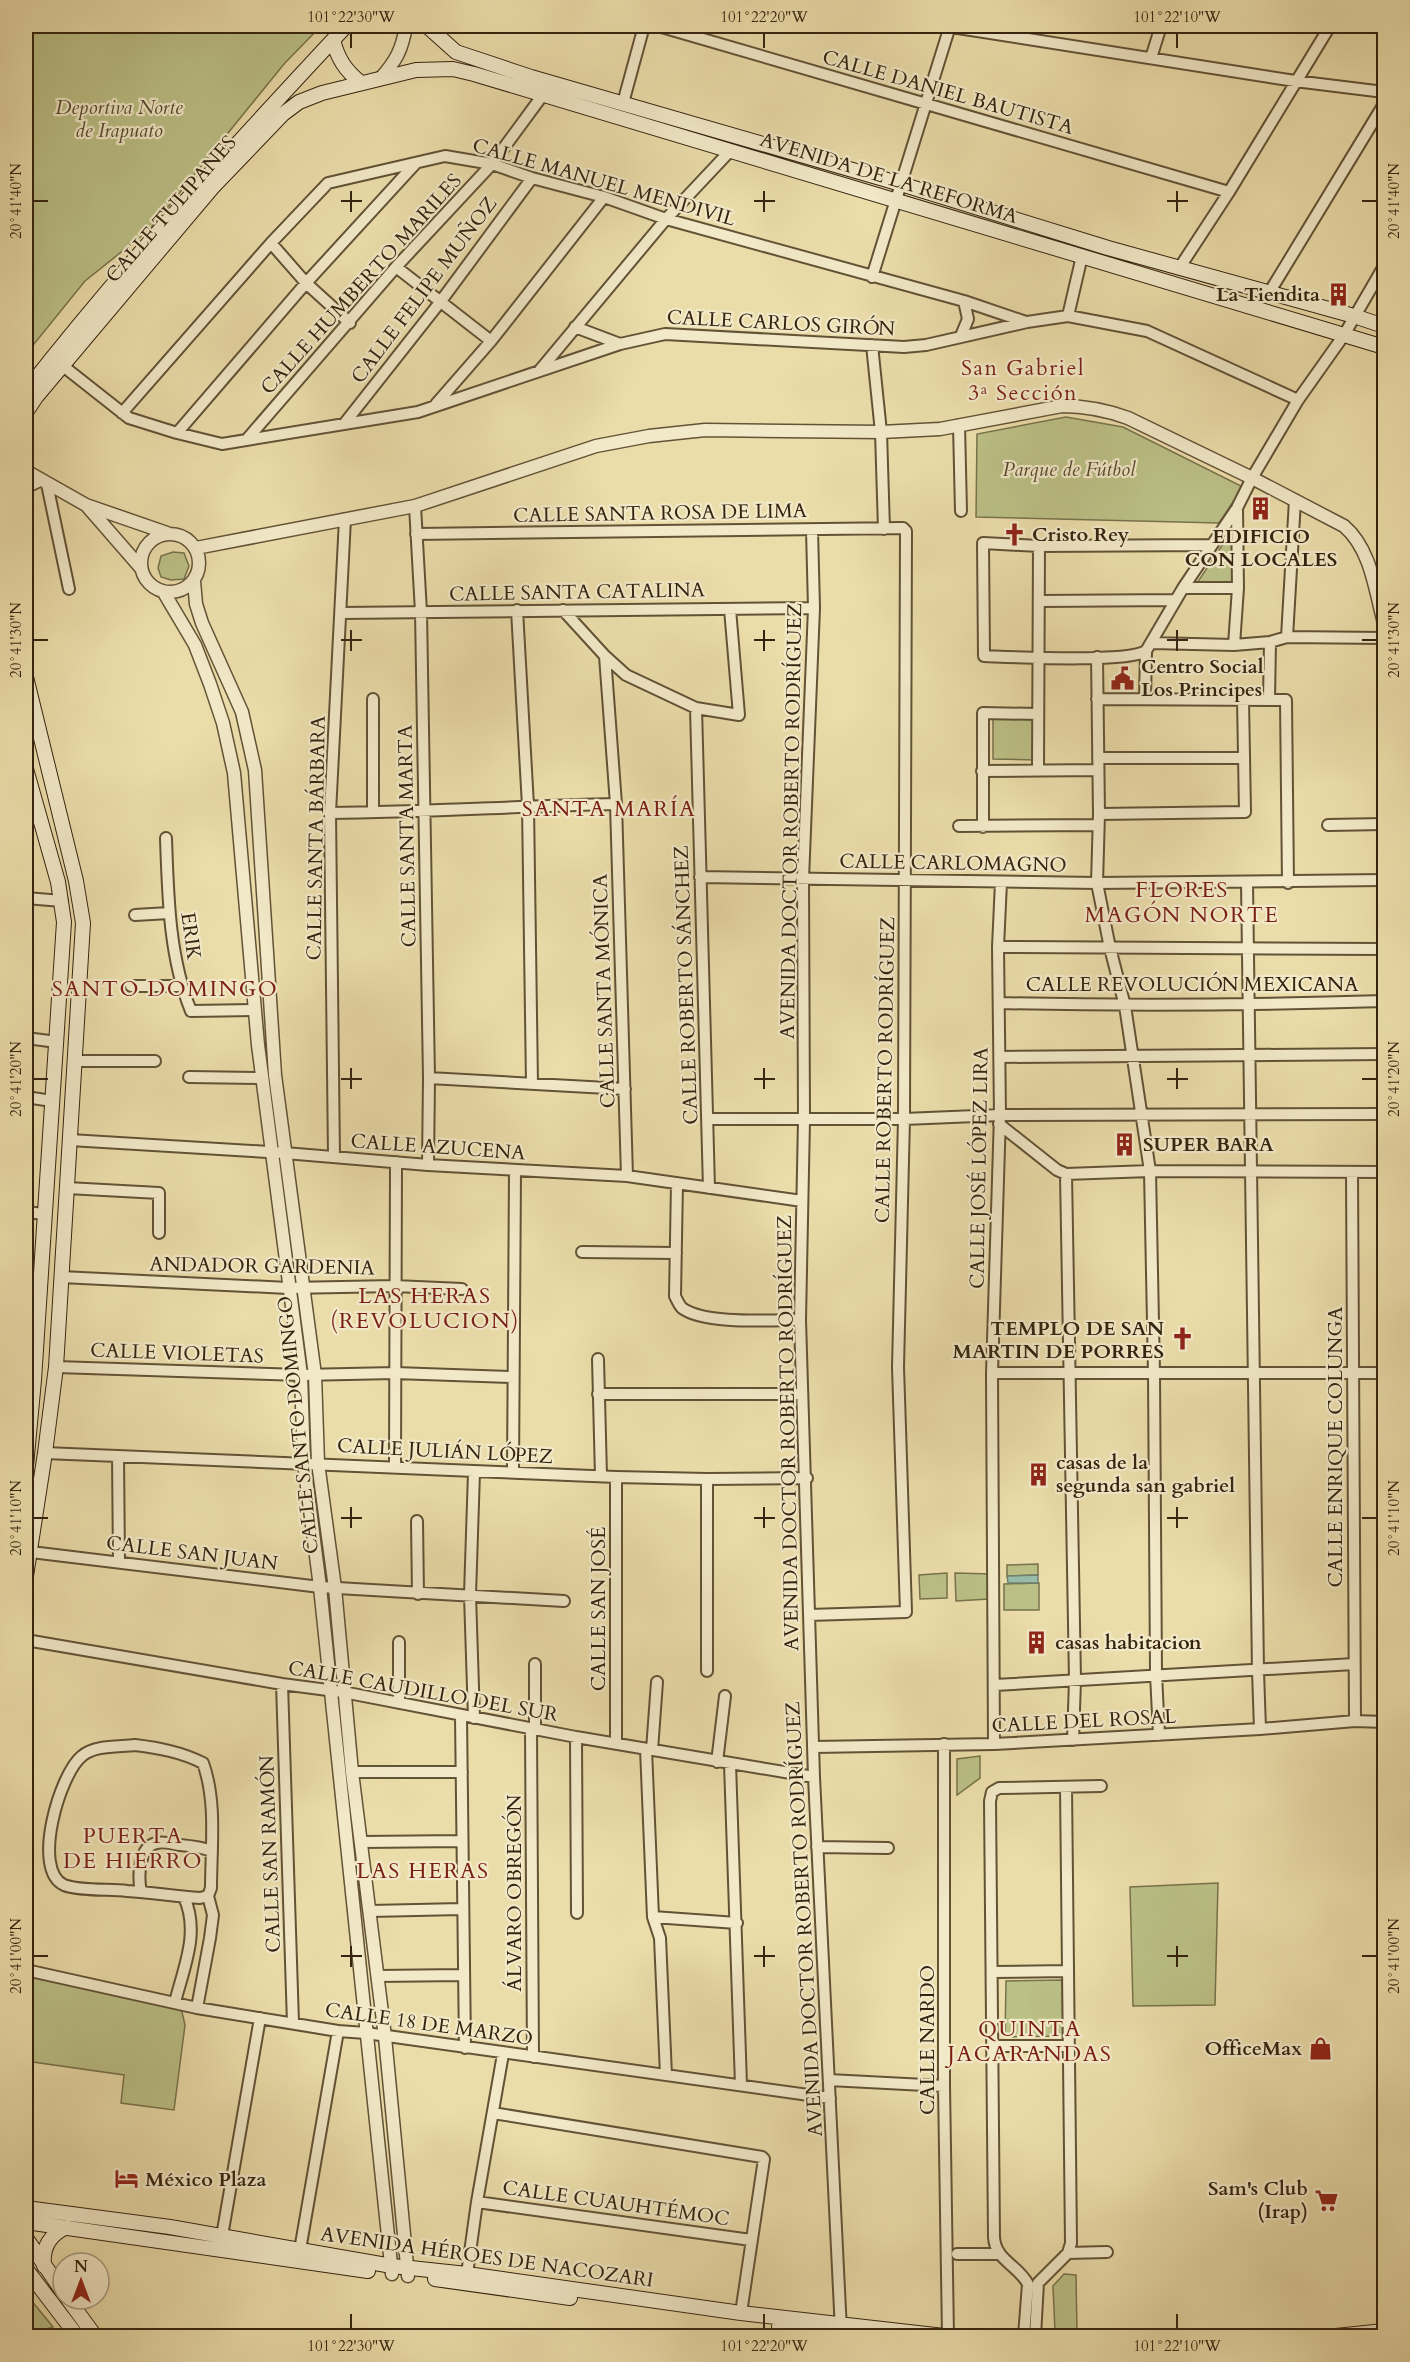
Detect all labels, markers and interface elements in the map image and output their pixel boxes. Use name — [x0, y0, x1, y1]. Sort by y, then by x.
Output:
text: 101°22'30"W — [307, 7, 395, 27]
text: 101°22'20"W — [720, 7, 808, 27]
text: 101°22'10"W — [1133, 7, 1221, 27]
street label: CALLE DANIEL BAUTISTA — [819, 43, 1078, 141]
park label: Deportiva Norte de Irapuato — [55, 94, 183, 144]
street label: AVENIDA DE LA REFORMA — [757, 126, 1022, 230]
street label: CALLE TULIPANES — [100, 130, 242, 288]
street label: CALLE MANUEL MENDIVIL — [469, 131, 740, 233]
text: 20°41'40"N — [6, 163, 26, 239]
text: 20°41'40"N — [1384, 163, 1404, 239]
street label: CALLE HUMBERTO MARILES — [254, 168, 468, 400]
street label: CALLE FELIPE MUÑOZ — [345, 191, 503, 389]
place label: La Tiendita — [1216, 281, 1320, 308]
building icon: La Tiendita — [1325, 281, 1351, 307]
street label: CALLE CARLOS GIRÓN — [666, 304, 896, 342]
district label: San Gabriel 3ª Sección — [961, 353, 1085, 408]
park label: Parque de Fútbol — [1002, 456, 1136, 483]
building icon: EDIFICIO CON LOCALES — [1248, 495, 1274, 521]
street label: CALLE SANTA ROSA DE LIMA — [513, 497, 808, 529]
church icon: Cristo Rey — [1001, 521, 1027, 547]
place label: Cristo Rey — [1032, 521, 1130, 548]
place label: EDIFICIO CON LOCALES — [1185, 523, 1337, 573]
street label: CALLE SANTA CATALINA — [449, 576, 706, 608]
text: 20°41'30"N — [6, 602, 26, 678]
text: 20°41'30"N — [1384, 602, 1404, 678]
street label: AVENIDA DOCTOR ROBERTO RODRÍGUEZ — [774, 603, 808, 1039]
place label: Centro Social Los Principes — [1141, 653, 1264, 703]
public building icon: Centro Social Los Principes — [1110, 665, 1136, 691]
street label: CALLE SANTA BÁRBARA — [300, 715, 332, 961]
street label: CALLE SANTA MARTA — [392, 724, 422, 948]
district label: SANTA MARÍA — [522, 794, 696, 824]
street label: CALLE ROBERTO SÁNCHEZ — [668, 845, 704, 1125]
street label: CALLE CARLOMAGNO — [839, 848, 1067, 878]
street label: CALLE SANTA MÓNICA — [586, 872, 622, 1109]
district label: FLORES MAGÓN NORTE — [1085, 875, 1279, 930]
street label: ERIK — [174, 910, 208, 962]
street label: CALLE ROBERTO RODRÍGUEZ — [869, 917, 901, 1223]
street label: CALLE REVOLUCIÓN MEXICANA — [1026, 971, 1359, 998]
district label: SANTO DOMINGO — [52, 974, 278, 1004]
text: 20°41'20"N — [6, 1041, 26, 1117]
text: 20°41'20"N — [1384, 1041, 1404, 1117]
street label: CALLE JOSÉ LÓPEZ LIRA — [963, 1046, 995, 1289]
street label: CALLE AZUCENA — [350, 1127, 527, 1167]
building icon: SUPER BARA — [1112, 1131, 1138, 1157]
place label: SUPER BARA — [1143, 1131, 1274, 1158]
street label: AVENIDA DOCTOR ROBERTO RODRÍGUEZ — [771, 1215, 805, 1651]
street label: ANDADOR GARDENIA — [149, 1251, 376, 1281]
district label: LAS HERAS (REVOLUCION) — [330, 1281, 520, 1336]
street label: CALLE SANTO DOMINGO — [271, 1295, 325, 1555]
street label: CALLE ENRIQUE COLUNGA — [1322, 1306, 1349, 1587]
place label: TEMPLO DE SAN MARTIN DE PORRES — [953, 1315, 1165, 1365]
church icon: TEMPLO DE SAN MARTIN DE PORRES — [1169, 1326, 1195, 1352]
street label: CALLE VIOLETAS — [90, 1336, 264, 1370]
street label: CALLE JULIÁN LÓPEZ — [336, 1432, 554, 1470]
place label: casas de la segunda san gabriel — [1056, 1449, 1235, 1499]
building icon: casas de la segunda san gabriel — [1025, 1461, 1051, 1487]
text: 20°41'10"N — [6, 1480, 26, 1556]
text: 20°41'10"N — [1384, 1480, 1404, 1556]
street label: CALLE SAN JOSÉ — [585, 1527, 612, 1691]
street label: CALLE SAN JUAN — [105, 1529, 279, 1577]
building icon: casas habitacion — [1024, 1629, 1050, 1655]
place label: casas habitacion — [1055, 1629, 1202, 1656]
street label: CALLE CAUDILLO DEL SUR — [286, 1654, 560, 1728]
street label: AVENIDA DOCTOR ROBERTO RODRÍGUEZ — [779, 1701, 829, 2137]
street label: CALLE DEL ROSAL — [991, 1703, 1178, 1739]
street label: CALLE SAN RAMÓN — [253, 1755, 287, 1953]
street label: ÁLVARO OBREGÓN — [501, 1794, 528, 1992]
district label: PUERTA DE HIERRO — [63, 1821, 203, 1876]
district label: LAS HERAS — [356, 1856, 490, 1886]
text: 20°41'00"N — [6, 1918, 26, 1994]
text: 20°41'00"N — [1384, 1918, 1404, 1994]
street label: CALLE NARDO — [914, 1965, 941, 2115]
street label: CALLE 18 DE MARZO — [323, 1996, 535, 2052]
district label: QUINTA JACARANDAS — [945, 2014, 1112, 2069]
place label: OfficeMax — [1204, 2035, 1302, 2062]
shop icon: OfficeMax — [1307, 2035, 1333, 2061]
hotel icon: México Plaza — [114, 2166, 140, 2192]
place label: México Plaza — [145, 2166, 266, 2193]
street label: CALLE CUAUHTÉMOC — [501, 2174, 731, 2232]
place label: Sam's Club (Irap) — [1208, 2175, 1308, 2225]
supermarket icon: Sam's Club (Irap) — [1313, 2187, 1339, 2213]
street label: AVENIDA HÉROES DE NACOZARI — [319, 2220, 655, 2294]
north arrow — [51, 2251, 111, 2311]
text: N — [74, 2256, 88, 2278]
text: 101°22'30"W — [307, 2336, 395, 2356]
text: 101°22'20"W — [720, 2336, 808, 2356]
text: 101°22'10"W — [1133, 2336, 1221, 2356]

